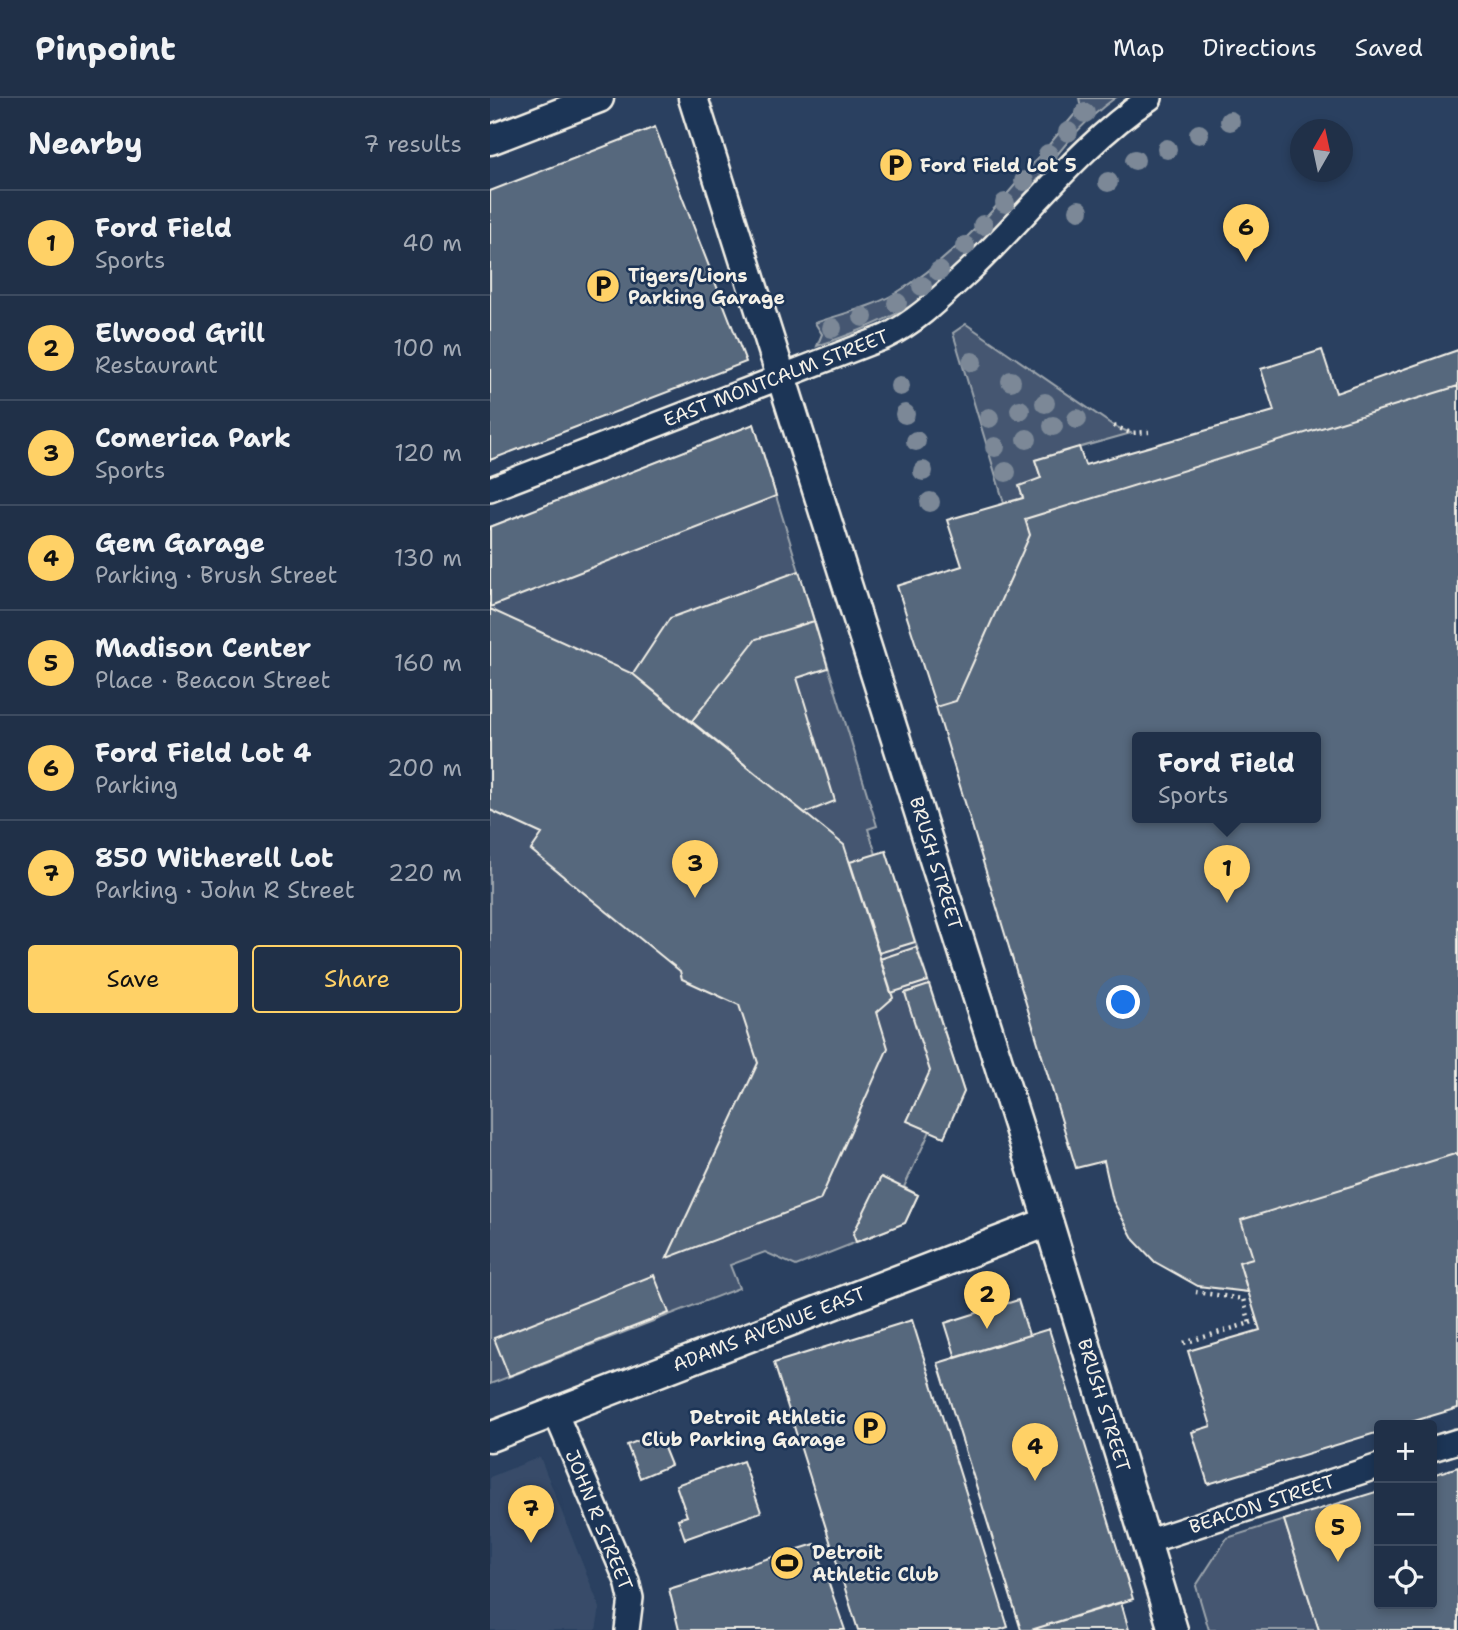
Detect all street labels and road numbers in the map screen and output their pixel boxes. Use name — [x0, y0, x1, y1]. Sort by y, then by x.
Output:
street label: EAST MONTCALM STREET — [660, 323, 892, 433]
street label: BRUSH STREET — [904, 793, 968, 933]
street label: ADAMS AVENUE EAST — [669, 1281, 869, 1377]
street label: BRUSH STREET — [1072, 1335, 1136, 1475]
street label: JOHN R STREET — [560, 1446, 639, 1594]
street label: BEACON STREET — [1186, 1469, 1338, 1539]

